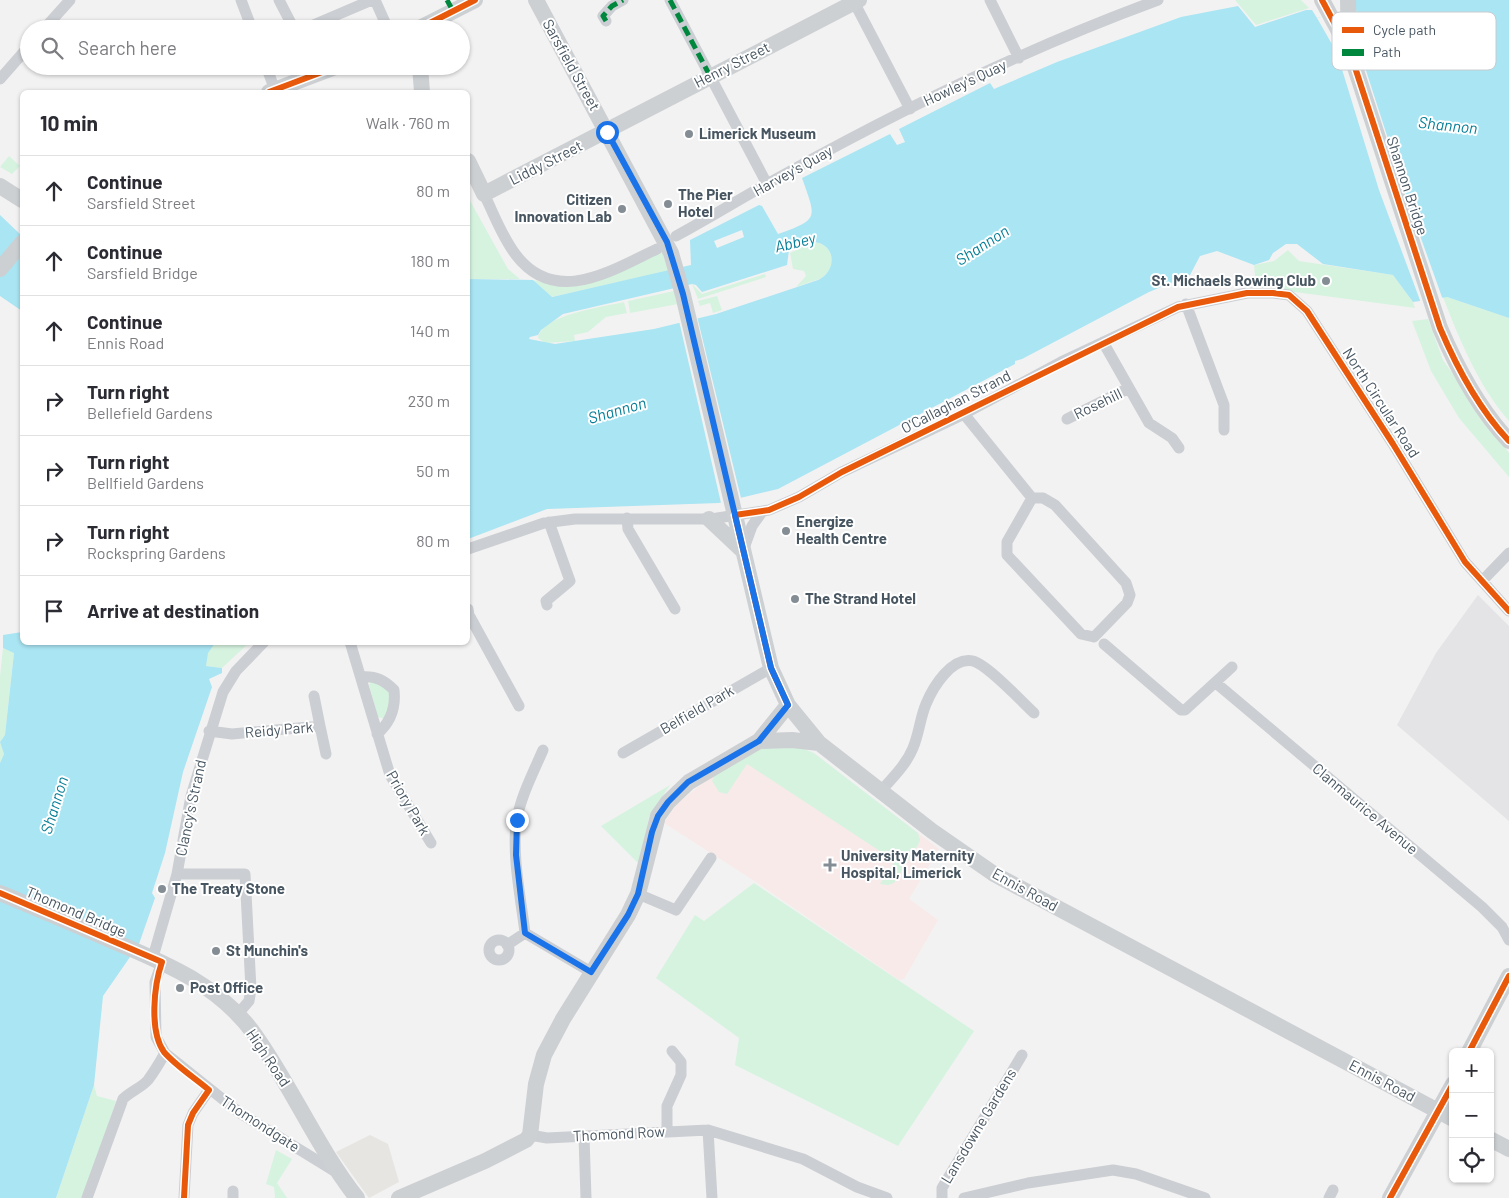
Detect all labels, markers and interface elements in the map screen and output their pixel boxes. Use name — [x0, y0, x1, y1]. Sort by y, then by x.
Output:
legend — [1332, 12, 1496, 70]
street label: Sarsfield Street — [539, 16, 604, 113]
search box — [20, 20, 470, 75]
text: Cycle path — [1373, 21, 1436, 38]
icon: search — [38, 34, 66, 62]
text: Search here — [78, 36, 177, 59]
street label: Henry Street — [691, 37, 772, 91]
text: Path — [1373, 43, 1401, 60]
street label: Howley's Quay — [920, 55, 1009, 109]
text: 10 min — [40, 110, 98, 135]
water label: Shannon — [1418, 112, 1479, 137]
text: Walk · 760 m — [366, 113, 450, 132]
route start — [596, 121, 619, 144]
place label: Limerick Museum — [699, 124, 816, 142]
marker: Limerick Museum — [683, 128, 695, 140]
street label: Shannon Bridge — [1384, 134, 1432, 237]
street label: Liddy Street — [506, 136, 585, 188]
street label: Harvey's Quay — [750, 141, 835, 199]
text: Continue — [87, 170, 163, 193]
icon: ahead — [40, 177, 68, 205]
text: 80 m — [416, 181, 450, 200]
place label: The Pier Hotel — [678, 185, 733, 220]
place label: Citizen Innovation Lab — [515, 190, 612, 225]
text: Sarsfield Street — [87, 193, 196, 212]
marker: The Pier Hotel — [662, 198, 674, 210]
marker: Citizen Innovation Lab — [616, 203, 628, 215]
water label: Shannon — [952, 220, 1012, 269]
water label: Abbey — [773, 227, 818, 255]
text: Continue — [87, 240, 163, 263]
icon: ahead — [40, 247, 68, 275]
text: 180 m — [411, 251, 450, 270]
text: Sarsfield Bridge — [87, 263, 198, 282]
place label: St. Michaels Rowing Club — [1152, 271, 1316, 289]
marker: St. Michaels Rowing Club — [1320, 275, 1332, 287]
text: Continue — [87, 310, 163, 333]
icon: ahead — [40, 317, 68, 345]
text: 140 m — [410, 321, 450, 340]
text: Ennis Road — [87, 333, 164, 352]
street label: North Circular Road — [1340, 344, 1424, 461]
street label: O'Callaghan Strand — [898, 366, 1013, 437]
text: Turn right — [87, 380, 169, 403]
street label: Rosehill — [1071, 384, 1125, 422]
icon: right — [40, 387, 68, 415]
text: 230 m — [408, 391, 450, 410]
water label: Shannon — [586, 392, 648, 427]
text: Bellefield Gardens — [87, 403, 213, 422]
text: Turn right — [87, 450, 169, 473]
icon: right — [40, 457, 68, 485]
text: 50 m — [416, 461, 450, 480]
text: Bellfield Gardens — [87, 473, 204, 492]
place label: Energize Health Centre — [796, 512, 887, 547]
text: Turn right — [87, 520, 169, 543]
marker: Energize Health Centre — [780, 525, 792, 537]
icon: right — [40, 527, 68, 555]
text: 80 m — [416, 531, 450, 550]
text: Rockspring Gardens — [87, 543, 226, 562]
place label: The Strand Hotel — [805, 589, 916, 607]
marker: The Strand Hotel — [789, 593, 801, 605]
icon: arrive — [40, 597, 68, 625]
text: Arrive at destination — [87, 599, 259, 622]
street label: Belfield Park — [656, 681, 737, 737]
street label: Reidy Park — [244, 717, 314, 741]
street label: Clancy's Strand — [171, 758, 209, 858]
street label: Clanmaurice Avenue — [1309, 759, 1422, 858]
street label: Priory Park — [383, 767, 435, 838]
water label: Shannon — [36, 774, 71, 836]
route end — [506, 809, 529, 832]
place label: University Maternity Hospital, Limerick — [841, 846, 975, 881]
marker: University Maternity Hospital, Limerick — [823, 858, 837, 872]
street label: Ennis Road — [989, 864, 1062, 915]
place label: The Treaty Stone — [172, 879, 285, 897]
street label: Thomond Bridge — [24, 882, 129, 940]
marker: The Treaty Stone — [156, 883, 168, 895]
place label: St Munchin's — [226, 941, 309, 959]
marker: St Munchin's — [210, 945, 222, 957]
place label: Post Office — [190, 978, 263, 996]
marker: Post Office — [174, 982, 186, 994]
street label: High Road — [243, 1025, 295, 1090]
map controls — [1449, 1048, 1494, 1183]
button: + — [1449, 1048, 1494, 1093]
street label: Ennis Road — [1346, 1055, 1419, 1105]
street label: Lansdowne Gardens — [937, 1065, 1020, 1186]
street label: Thomondgate — [218, 1091, 303, 1155]
button: − — [1449, 1093, 1494, 1138]
street label: Thomond Row — [572, 1122, 666, 1144]
button: locate — [1449, 1138, 1494, 1183]

